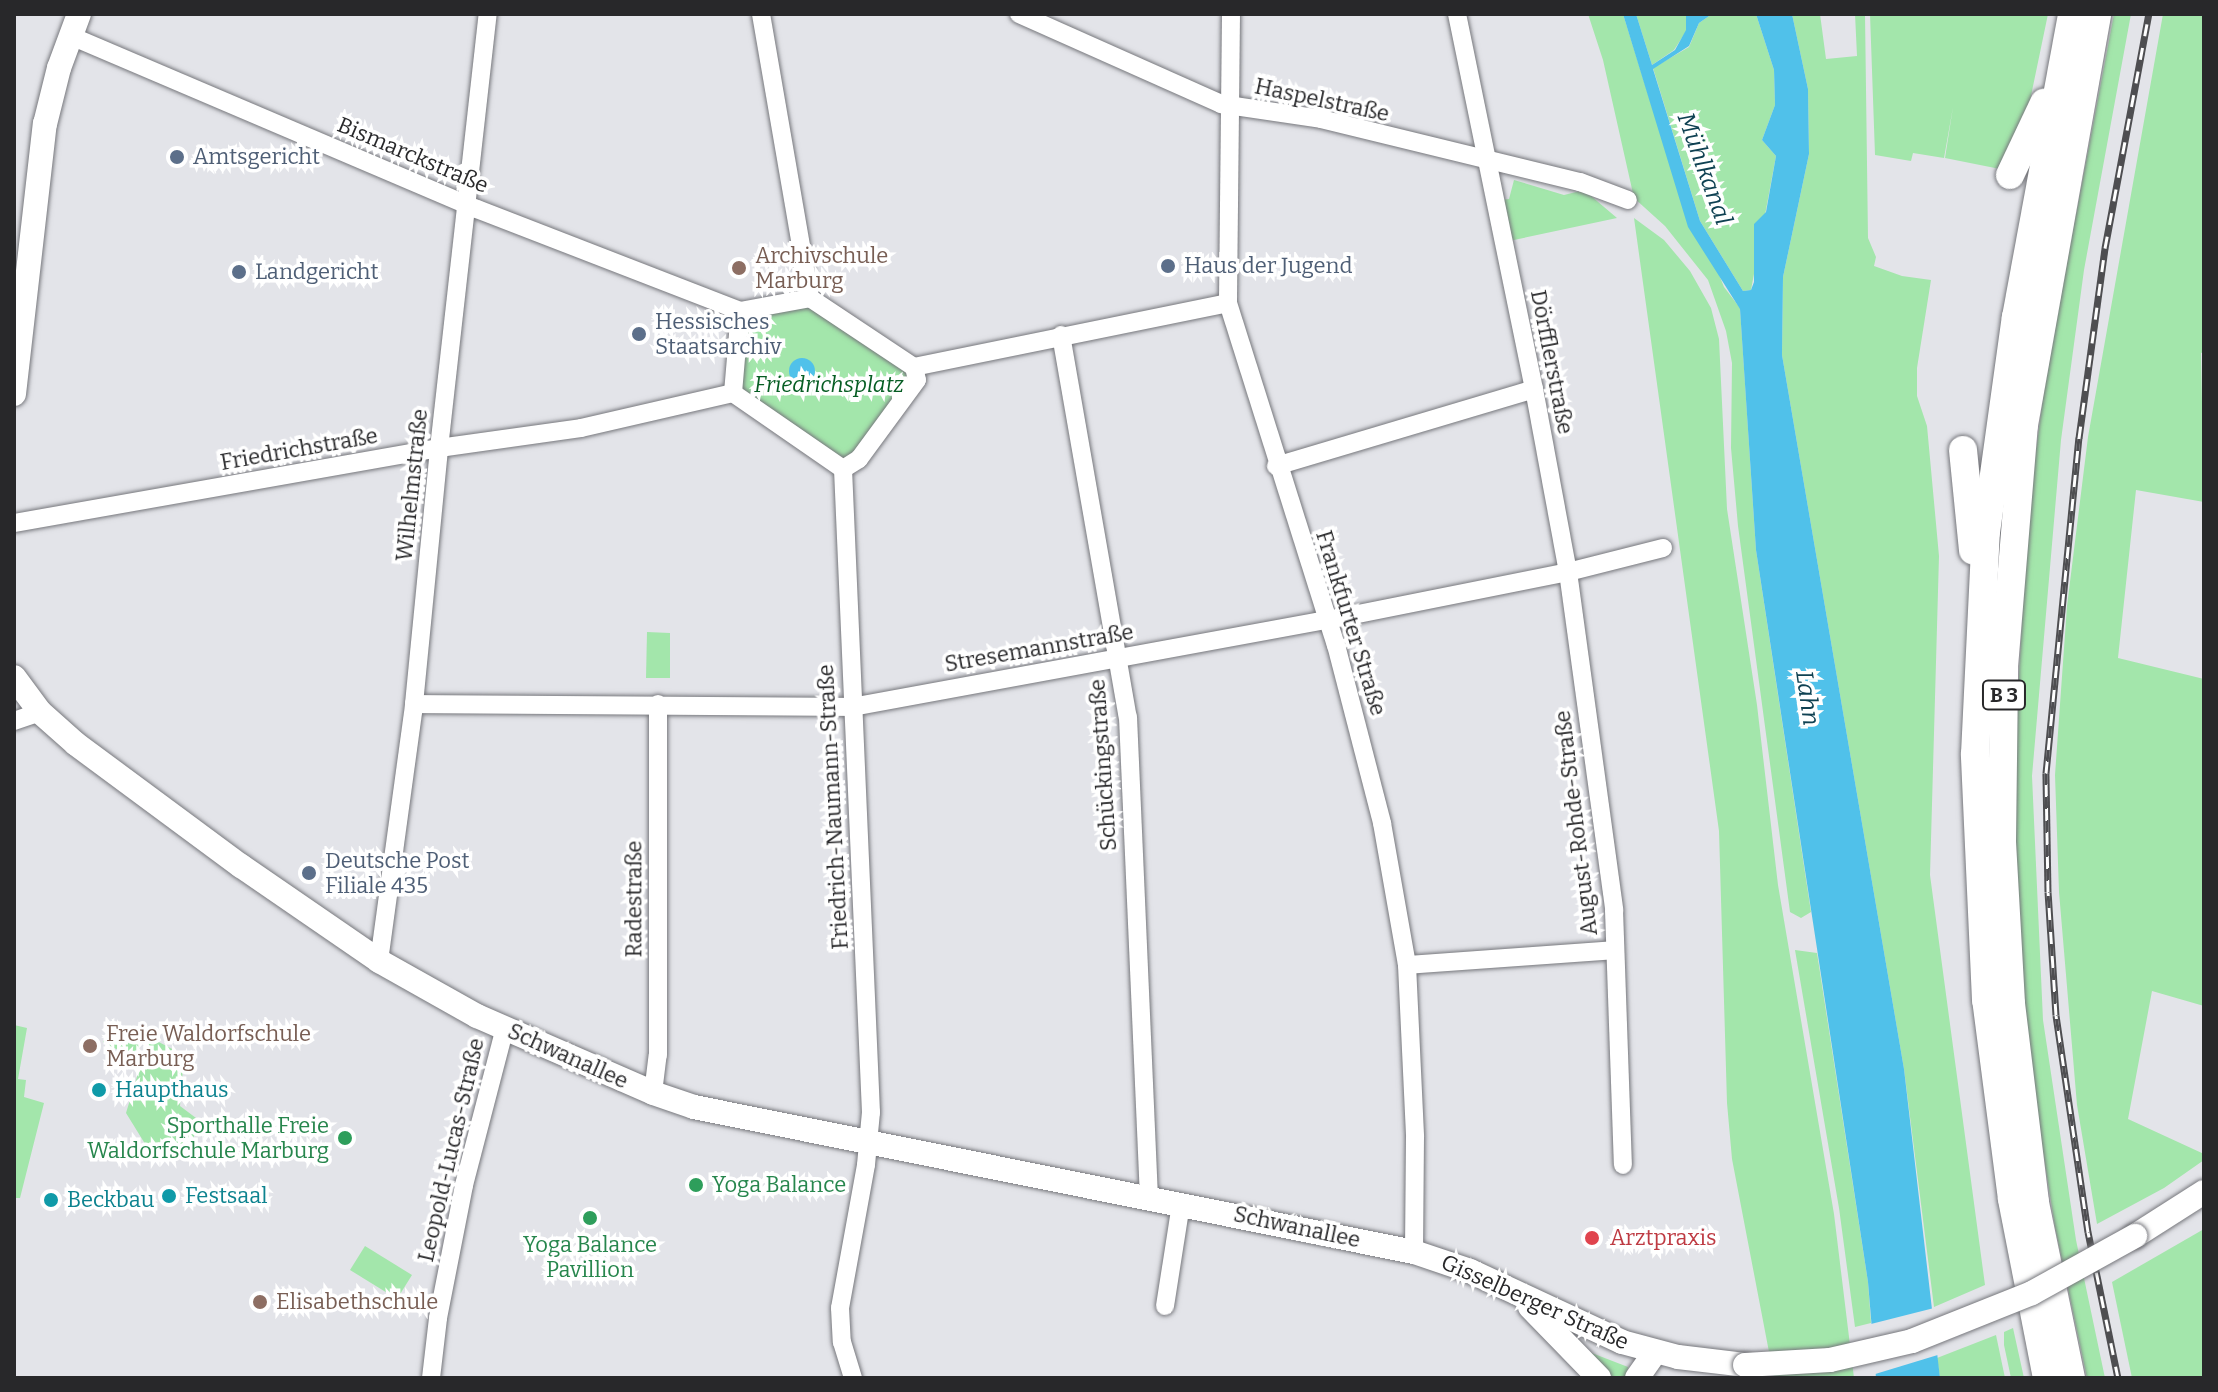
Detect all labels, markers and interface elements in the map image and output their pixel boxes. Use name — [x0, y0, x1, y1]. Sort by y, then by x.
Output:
street label: Haspelstraße — [1252, 73, 1392, 127]
water label: Mühlkanal — [1670, 109, 1738, 229]
street label: Bismarckstraße — [334, 111, 492, 199]
place label: Amtsgericht — [193, 144, 320, 170]
marker: Amtsgericht — [168, 148, 186, 166]
place label: Archivschule Marburg — [755, 242, 888, 294]
place label: Haus der Jugend — [1184, 253, 1353, 279]
marker: Haus der Jugend — [1159, 257, 1177, 275]
place label: Landgericht — [255, 259, 378, 285]
marker: Archivschule Marburg — [730, 259, 748, 277]
marker: Landgericht — [230, 263, 248, 281]
street label: Dörfflerstraße — [1525, 288, 1579, 436]
place label: Hessisches Staatsarchiv — [655, 308, 782, 360]
marker: Hessisches Staatsarchiv — [630, 325, 648, 343]
park label: Friedrichsplatz — [754, 372, 904, 398]
street label: Wilhelmstraße — [391, 407, 433, 563]
street label: Friedrichstraße — [218, 422, 380, 476]
street label: Frankfurter Straße — [1310, 527, 1392, 719]
street label: Stresemannstraße — [943, 618, 1135, 678]
street label: Friedrich-Naumann-Straße — [812, 664, 854, 950]
water label: Lahn — [1789, 669, 1825, 727]
street label: Schückingstraße — [1084, 678, 1122, 852]
road number: B 3 — [1980, 679, 2028, 711]
street label: August-Rohde-Straße — [1549, 709, 1603, 937]
street label: Radestraße — [621, 841, 647, 957]
place label: Deutsche Post Filiale 435 — [325, 847, 469, 898]
marker: Deutsche Post Filiale 435 — [300, 864, 318, 882]
street label: Schwanallee — [504, 1018, 632, 1094]
place label: Freie Waldorfschule Marburg — [106, 1020, 311, 1072]
street label: Leopold-Lucas-Straße — [412, 1036, 490, 1264]
marker: Freie Waldorfschule Marburg — [81, 1037, 99, 1055]
place label: Haupthaus — [115, 1077, 229, 1103]
marker: Haupthaus — [90, 1081, 108, 1099]
place label: Sporthalle Freie Waldorfschule Marburg — [87, 1112, 329, 1164]
marker: Sporthalle Freie Waldorfschule Marburg — [336, 1129, 354, 1147]
place label: Yoga Balance — [712, 1172, 846, 1198]
marker: Yoga Balance — [687, 1176, 705, 1194]
place label: Festsaal — [185, 1183, 268, 1209]
place label: Beckbau — [67, 1187, 154, 1213]
marker: Festsaal — [160, 1187, 178, 1205]
marker: Beckbau — [42, 1191, 60, 1209]
street label: Schwanallee — [1231, 1201, 1363, 1253]
marker: Yoga Balance Pavillion — [581, 1209, 599, 1227]
place label: Arztpraxis — [1610, 1225, 1716, 1251]
marker: Arztpraxis — [1581, 1227, 1603, 1249]
place label: Yoga Balance Pavillion — [523, 1231, 657, 1282]
street label: Gisselberger Straße — [1437, 1249, 1633, 1355]
place label: Elisabethschule — [276, 1289, 438, 1315]
marker: Elisabethschule — [251, 1293, 269, 1311]

